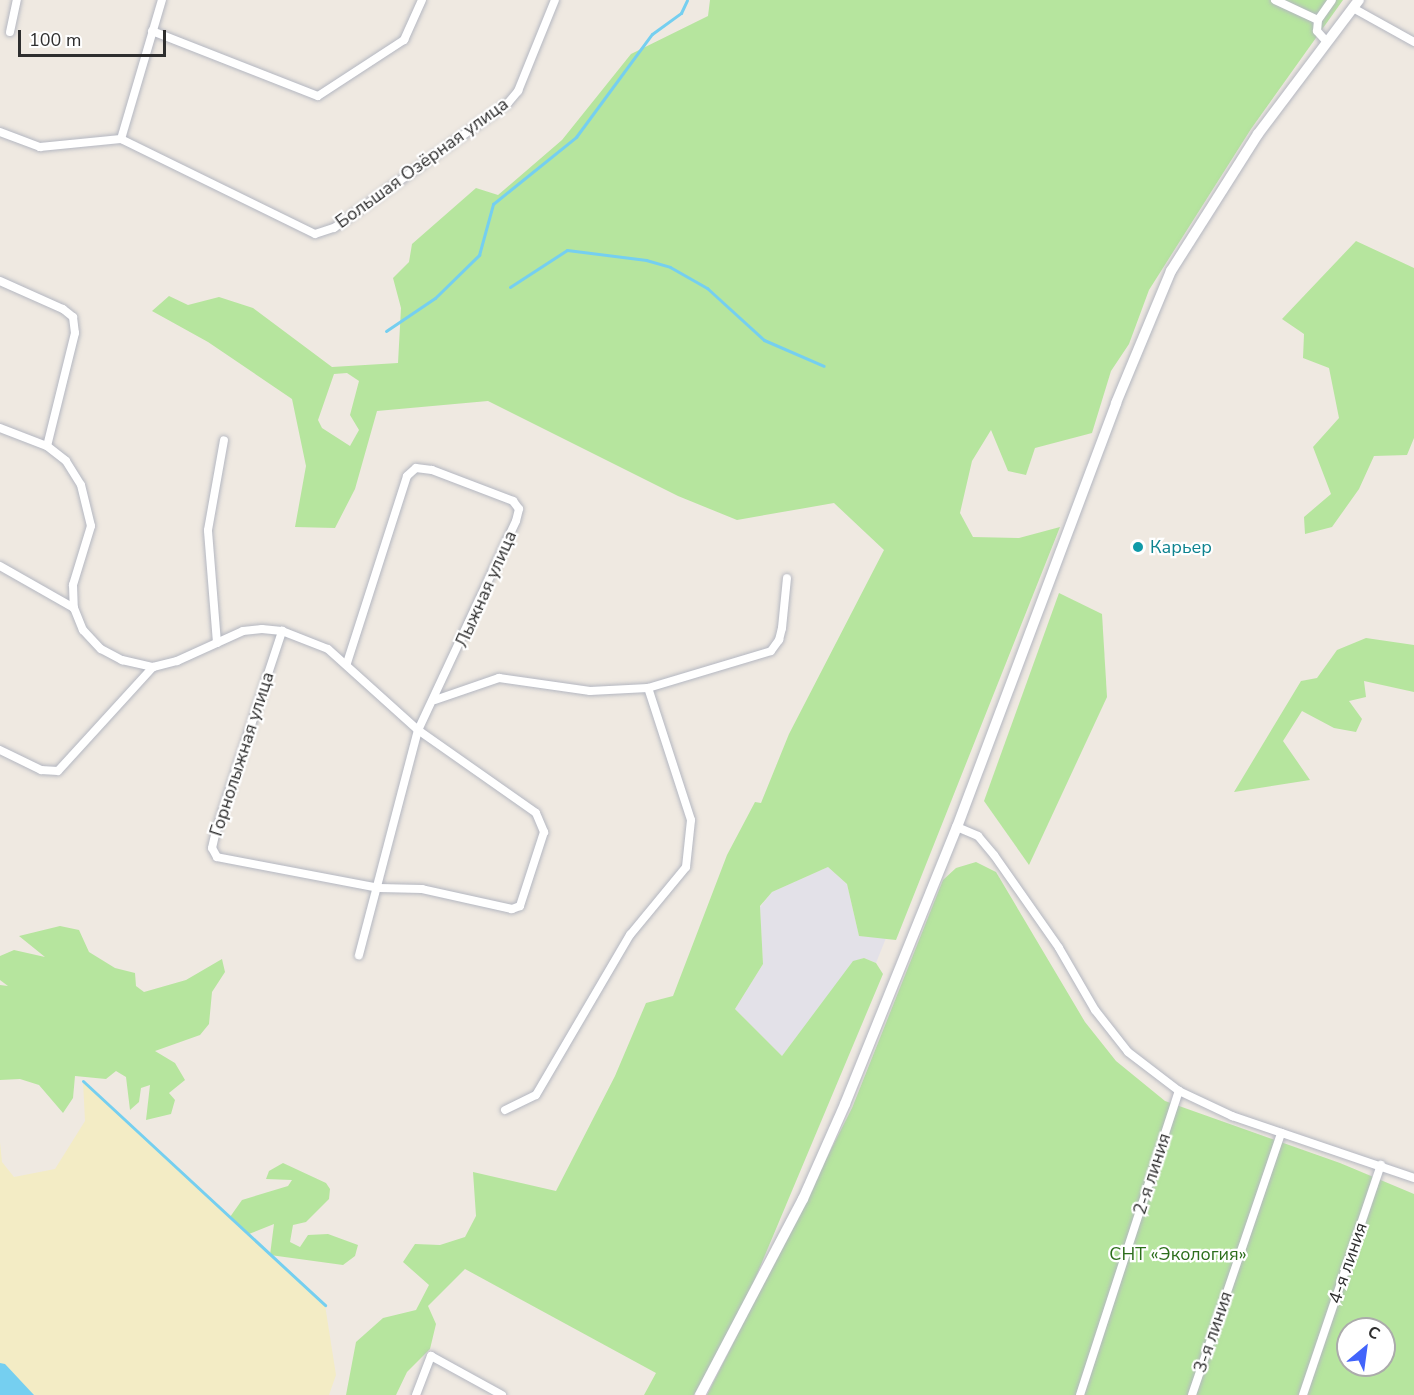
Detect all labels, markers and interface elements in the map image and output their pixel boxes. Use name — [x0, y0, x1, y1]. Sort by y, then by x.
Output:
scale bar — [21, 18, 170, 56]
text: 100 m — [29, 28, 81, 52]
street label: Большая Озёрная улица — [331, 93, 513, 233]
street label: Лыжная улица — [451, 527, 521, 651]
place label: Карьер — [1150, 536, 1212, 558]
marker: Карьер — [1131, 540, 1145, 554]
street label: Горнолыжная улица — [205, 669, 279, 839]
street label: 2-я линия — [1129, 1131, 1175, 1217]
street label: 4-я линия — [1324, 1220, 1372, 1306]
park label: СНТ «Экология» — [1109, 1243, 1247, 1265]
street label: 3-я линия — [1189, 1289, 1237, 1375]
north arrow — [1336, 1317, 1396, 1377]
text: С — [1364, 1321, 1384, 1345]

